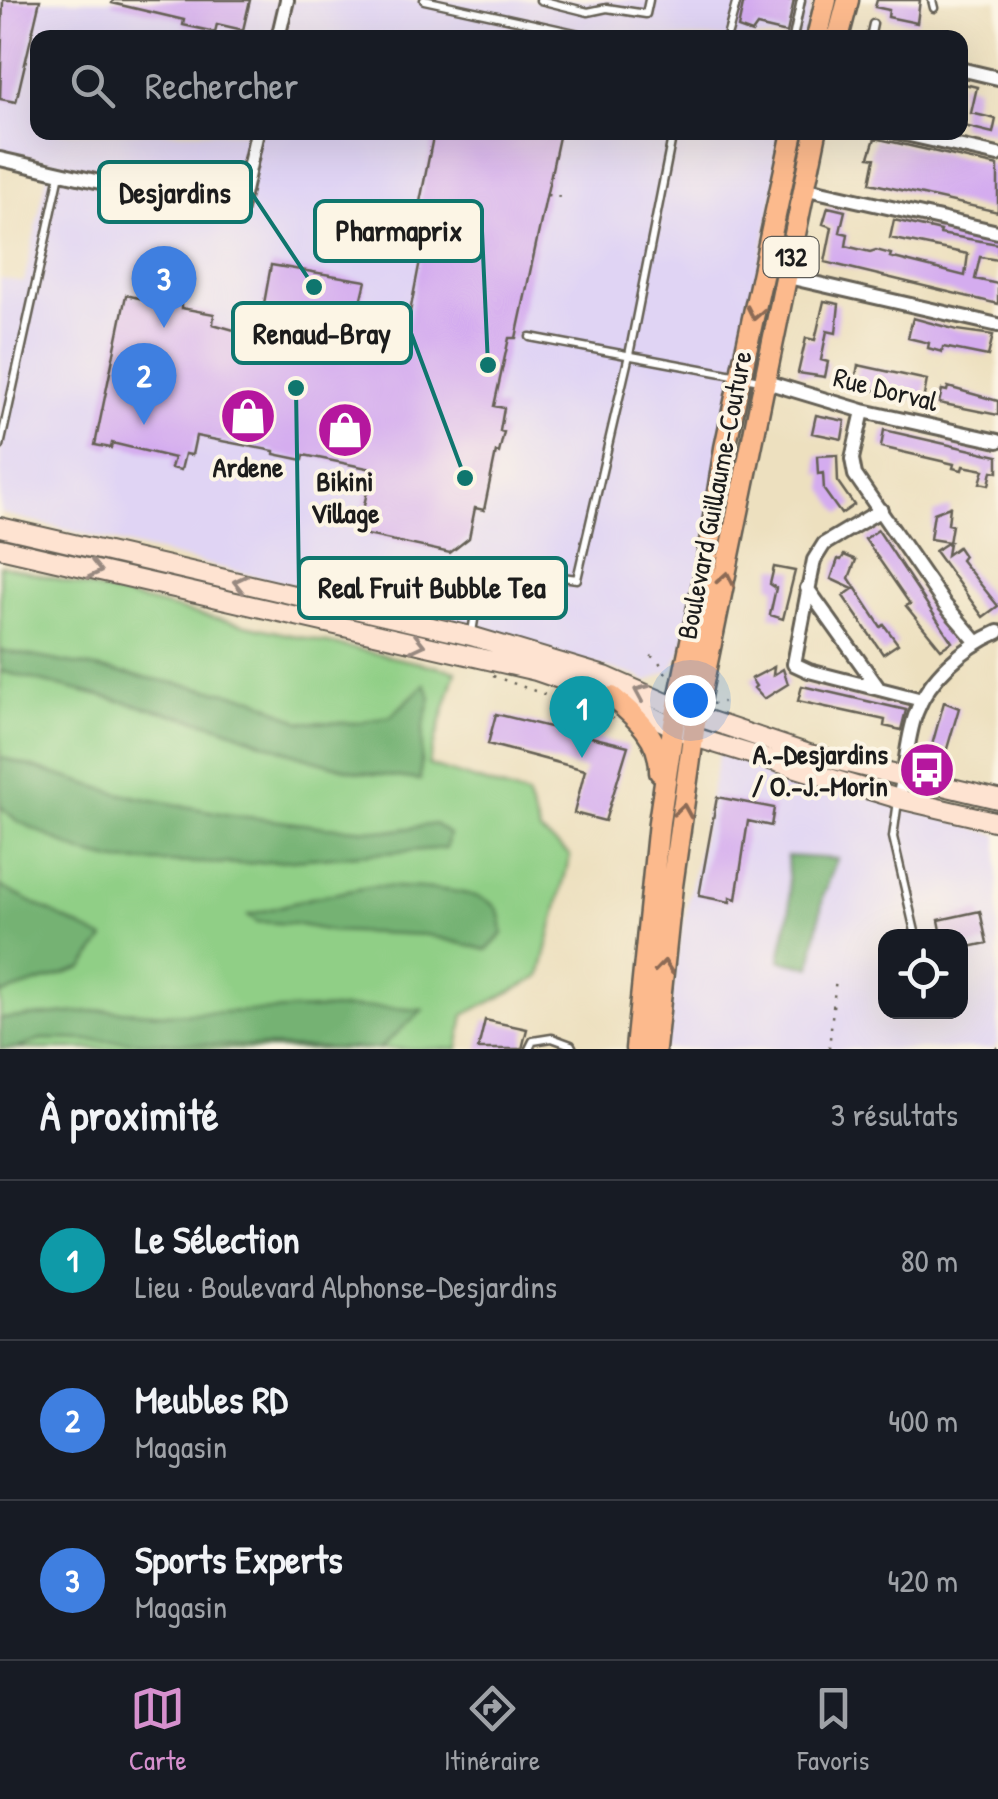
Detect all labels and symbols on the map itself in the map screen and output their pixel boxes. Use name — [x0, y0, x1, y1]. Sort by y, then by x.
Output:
callout: Desjardins — [99, 162, 251, 222]
text: Desjardins — [119, 172, 231, 212]
callout: Pharmaprix — [315, 201, 482, 261]
text: Pharmaprix — [335, 210, 463, 251]
road number: 132 — [764, 237, 818, 277]
pin: 3 — [132, 245, 196, 328]
callout: Renaud-Bray — [233, 303, 411, 363]
one-way arrow — [745, 304, 766, 321]
text: Renaud-Bray — [253, 313, 391, 354]
pin: 2 — [112, 342, 176, 425]
street label: Boulevard Guillaume-Couture — [667, 348, 761, 642]
street label: Rue Dorval — [830, 358, 943, 420]
shop icon: Ardene — [218, 386, 278, 446]
shop icon: Bikini Village — [315, 400, 375, 460]
place label: Ardene — [213, 448, 284, 486]
place label: Bikini Village — [311, 462, 380, 533]
one-way arrow — [86, 558, 103, 579]
callout: Real Fruit Bubble Tea — [299, 558, 566, 618]
text: Real Fruit Bubble Tea — [318, 567, 546, 607]
one-way arrow — [715, 570, 736, 587]
one-way arrow — [232, 574, 249, 595]
one-way arrow — [409, 632, 426, 653]
your location — [665, 675, 716, 726]
pin: 1 — [550, 676, 614, 758]
one-way arrow — [633, 684, 651, 704]
place label: A.-Desjardins / O.-J.-Morin — [752, 735, 888, 805]
bus stop icon: A.-Desjardins / O.-J.-Morin — [897, 740, 957, 800]
one-way arrow — [671, 803, 692, 819]
one-way arrow — [652, 959, 674, 975]

